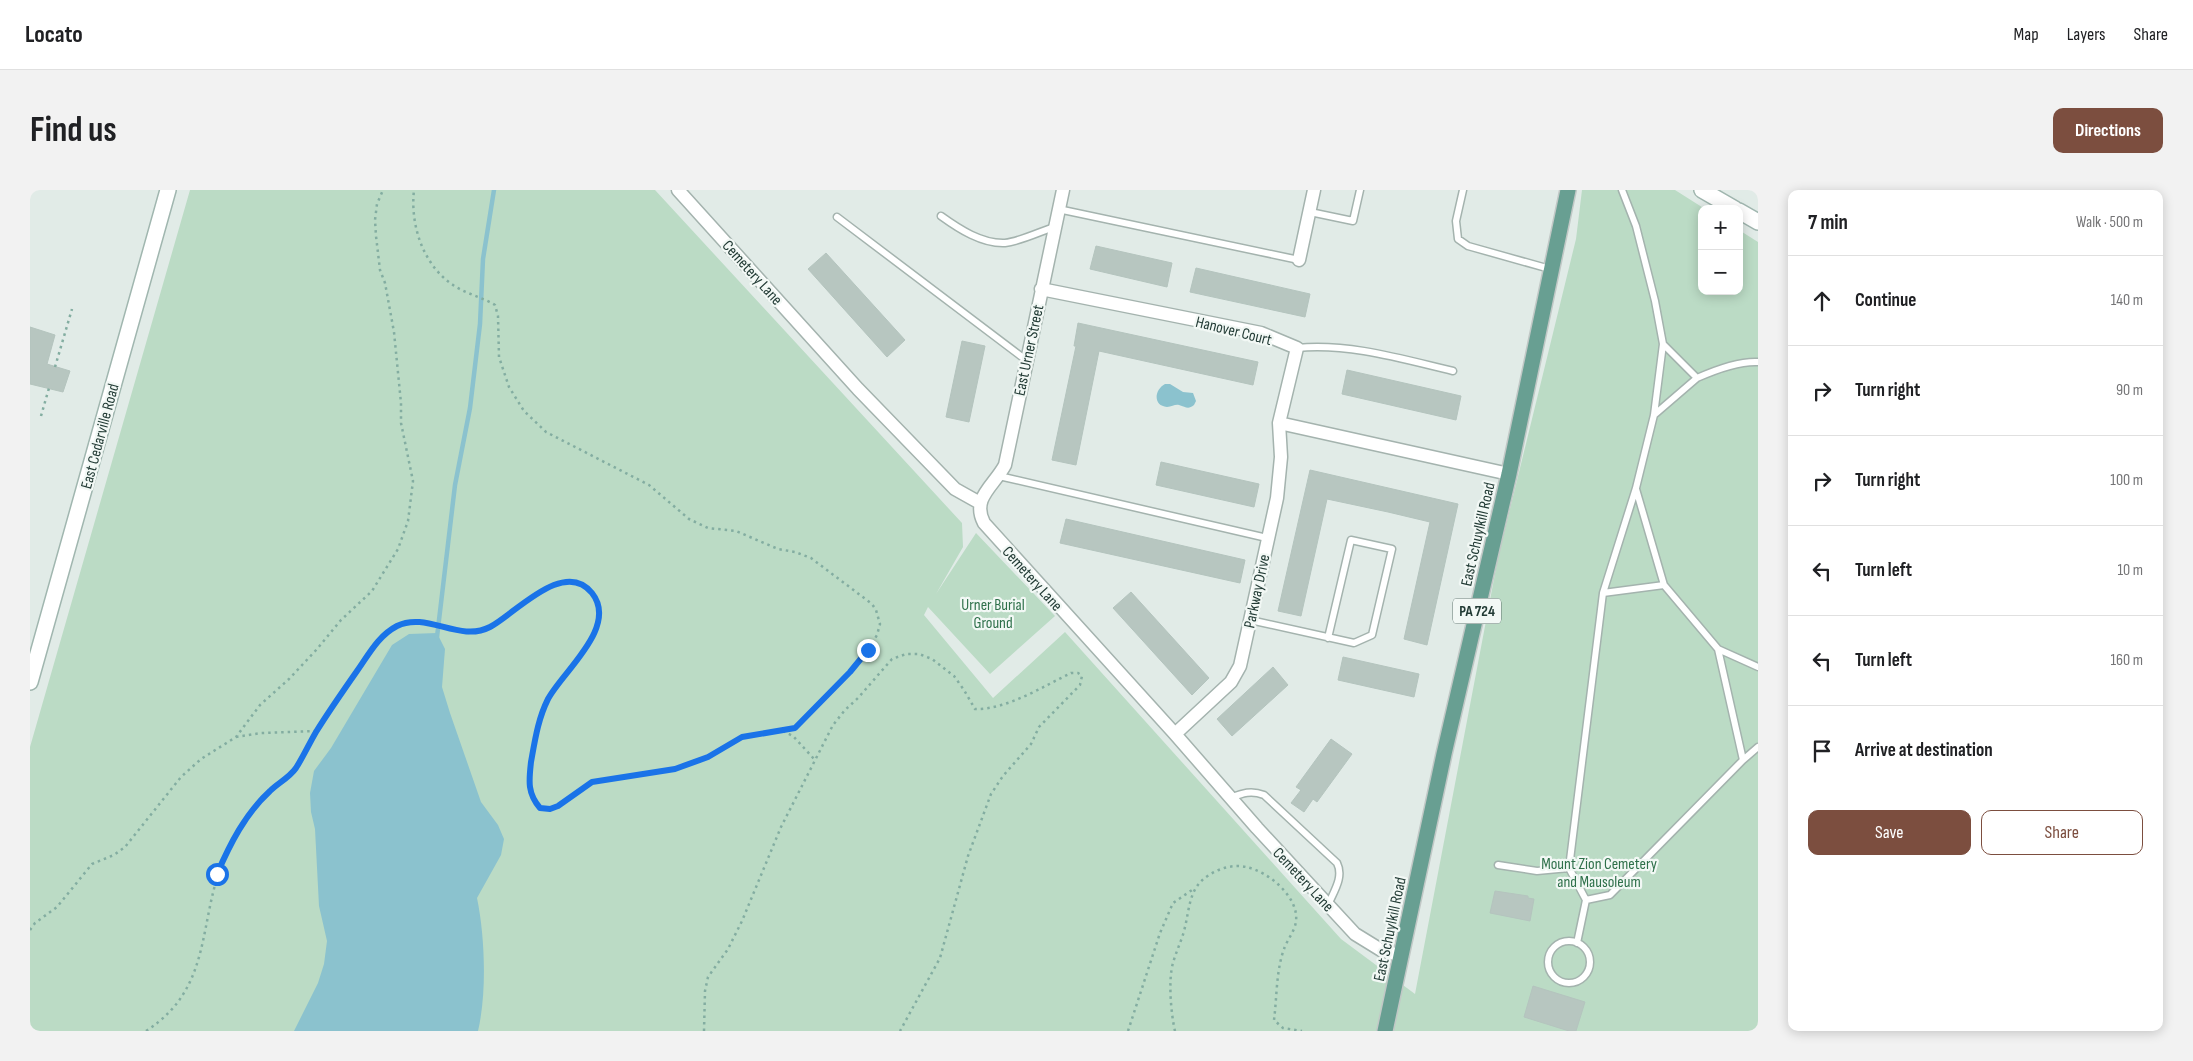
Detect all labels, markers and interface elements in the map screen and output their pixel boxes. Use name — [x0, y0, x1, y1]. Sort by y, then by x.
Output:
text: Locato — [25, 20, 83, 49]
text: Map — [2014, 24, 2039, 45]
text: Layers — [2067, 24, 2106, 45]
text: Share — [2134, 24, 2168, 45]
button: Directions — [2053, 108, 2163, 153]
text: Find us — [30, 109, 117, 152]
map controls — [1698, 205, 1743, 295]
button: + — [1698, 205, 1743, 250]
text: 7 min — [1808, 210, 1848, 235]
text: Walk · 500 m — [2076, 213, 2143, 232]
street label: Cemetery Lane — [718, 237, 786, 309]
button: − — [1698, 250, 1743, 295]
icon: ahead — [1808, 287, 1836, 315]
text: Continue — [1855, 289, 1916, 312]
text: 140 m — [2111, 291, 2143, 310]
street label: East Urner Street — [1011, 303, 1048, 397]
street label: Hanover Court — [1194, 313, 1274, 350]
icon: right — [1808, 377, 1836, 405]
text: Turn right — [1855, 379, 1920, 402]
text: 90 m — [2116, 381, 2143, 400]
street label: East Cedarville Road — [77, 382, 124, 491]
icon: right — [1808, 467, 1836, 495]
text: Turn right — [1855, 469, 1920, 492]
text: 100 m — [2110, 471, 2143, 490]
street label: East Schuylkill Road — [1457, 481, 1500, 588]
street label: Cemetery Lane — [998, 543, 1066, 615]
street label: Parkway Drive — [1240, 553, 1275, 630]
icon: left — [1808, 557, 1836, 585]
text: Turn left — [1855, 559, 1912, 582]
text: 10 m — [2117, 561, 2143, 580]
park label: Urner Burial Ground — [961, 596, 1025, 633]
road number: PA 724 — [1453, 598, 1501, 624]
route end — [857, 639, 880, 662]
icon: left — [1808, 647, 1836, 675]
text: Turn left — [1855, 649, 1912, 672]
text: 160 m — [2110, 651, 2143, 670]
icon: arrive — [1808, 737, 1836, 765]
text: Arrive at destination — [1855, 739, 1993, 762]
button: Save — [1808, 810, 1971, 855]
button: Share — [1981, 810, 2143, 855]
street label: Cemetery Lane — [1268, 844, 1337, 916]
park label: Mount Zion Cemetery and Mausoleum — [1541, 855, 1657, 892]
route start — [206, 863, 229, 886]
street label: East Schuylkill Road — [1370, 876, 1411, 983]

